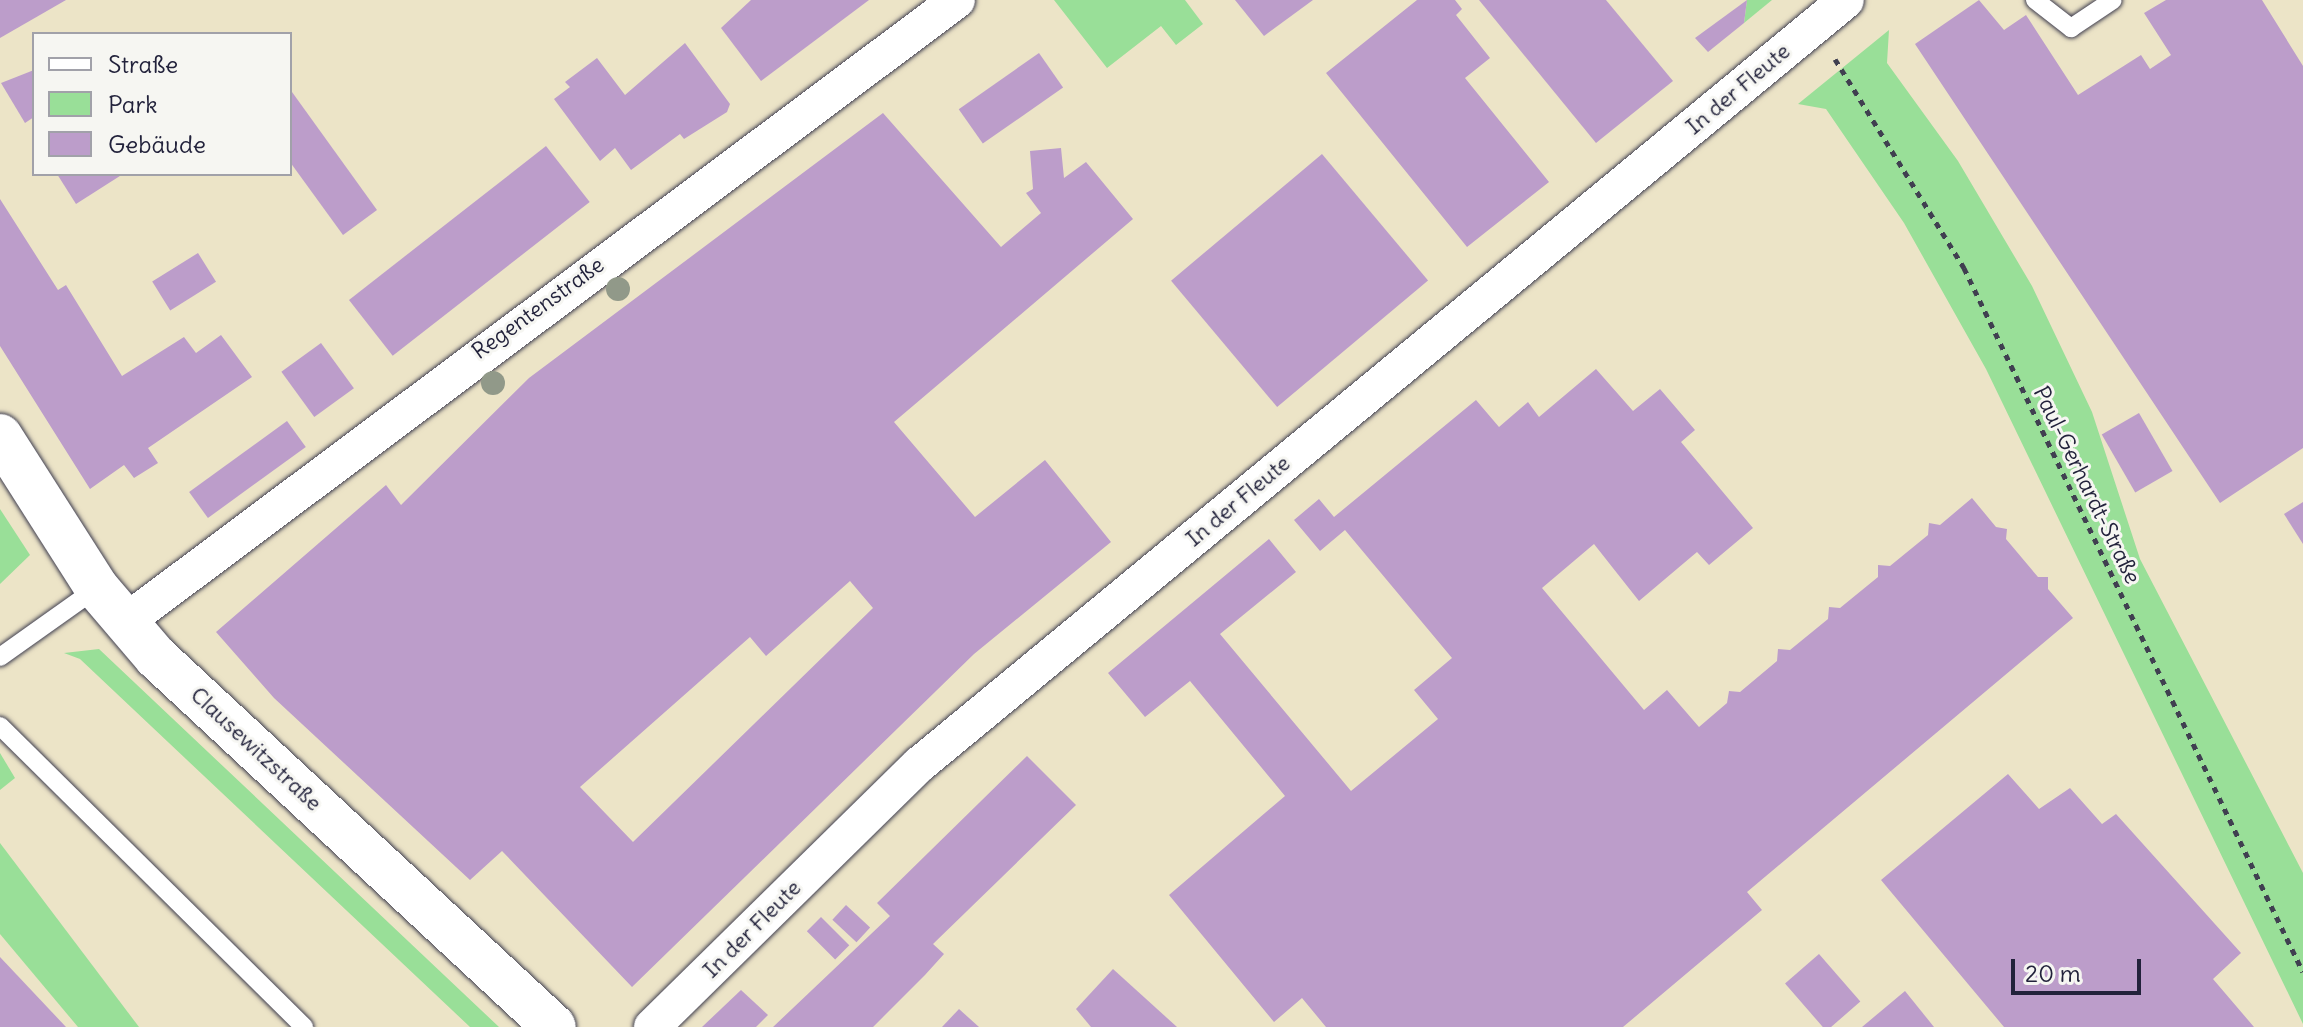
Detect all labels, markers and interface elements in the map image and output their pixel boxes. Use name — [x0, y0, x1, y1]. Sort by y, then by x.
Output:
legend — [32, 32, 292, 176]
street label: In der Fleute — [1681, 38, 1795, 140]
text: Straße — [108, 49, 178, 79]
text: Park — [108, 89, 158, 119]
text: Gebäude — [108, 129, 206, 159]
street label: Regentenstraße — [467, 251, 609, 365]
street label: Paul-Gerhardt-Straße — [2028, 382, 2146, 588]
street label: In der Fleute — [1181, 450, 1295, 552]
street label: Clausewitzstraße — [185, 682, 327, 816]
street label: In der Fleute — [698, 875, 806, 983]
scale bar — [2015, 943, 2145, 993]
text: 20 m — [2025, 958, 2081, 988]

